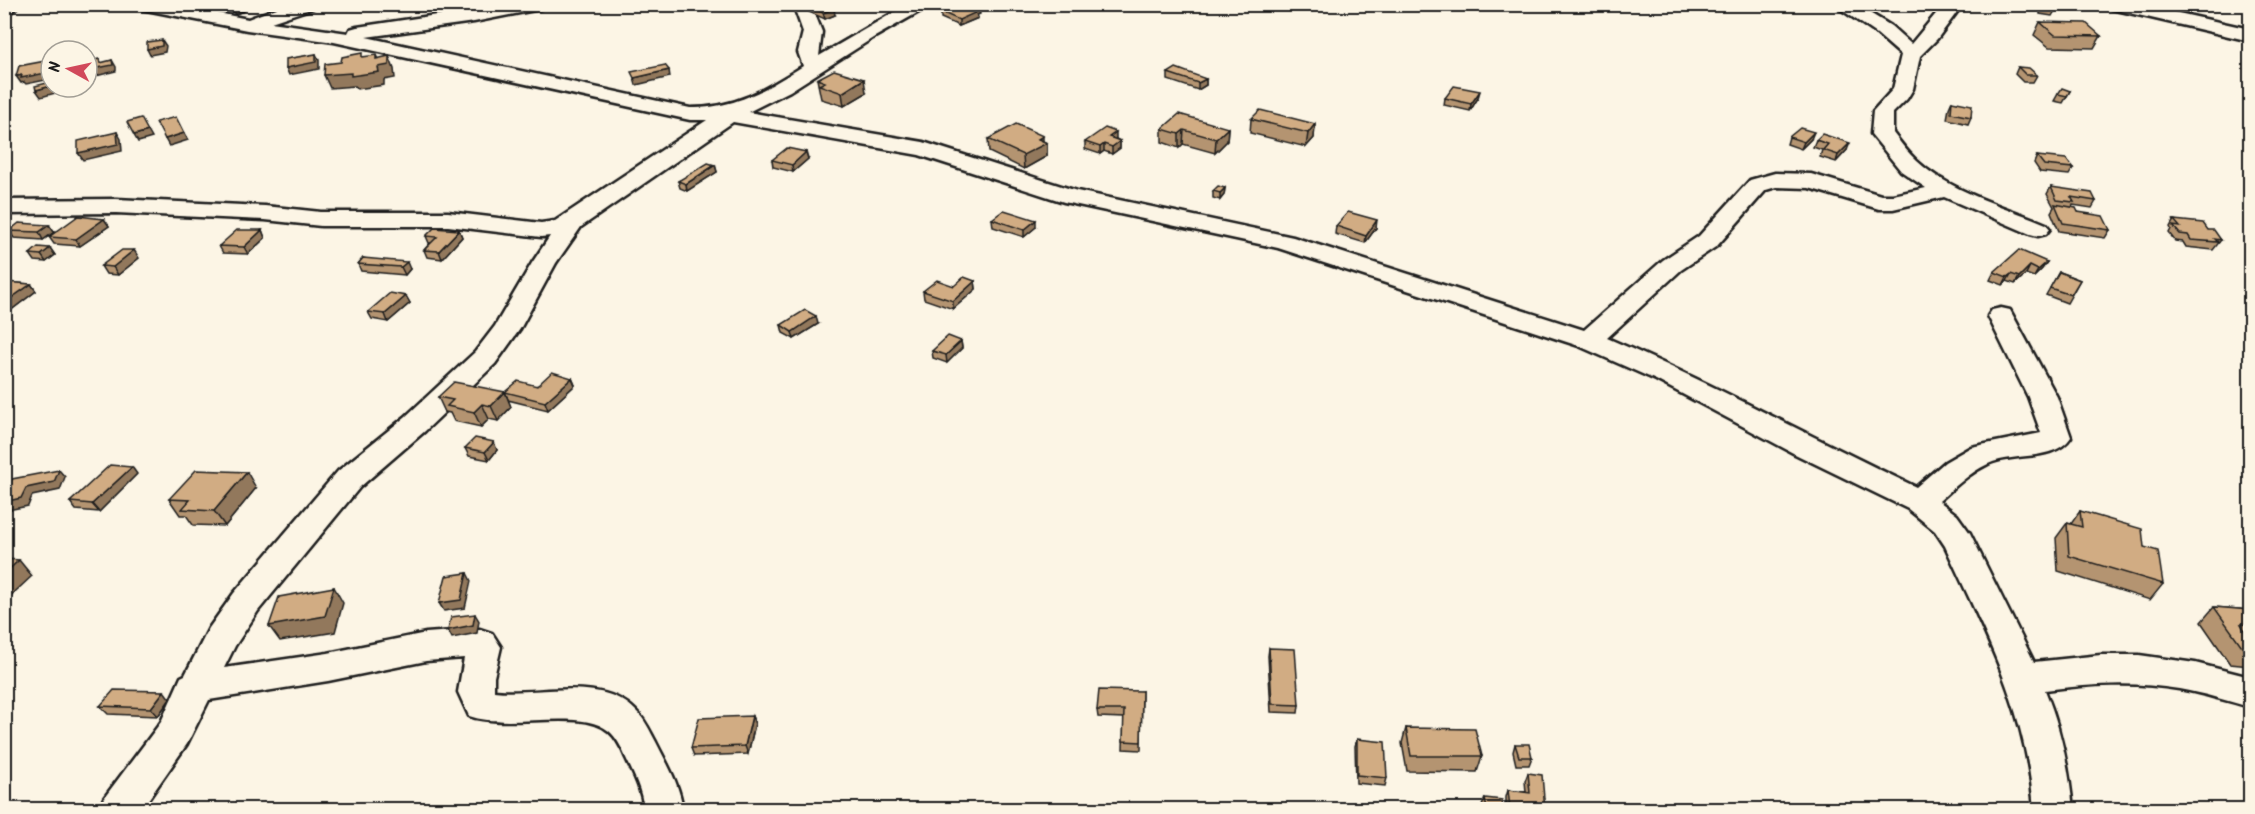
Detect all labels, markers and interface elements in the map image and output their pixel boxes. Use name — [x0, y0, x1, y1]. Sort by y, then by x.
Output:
north arrow — [39, 39, 99, 99]
text: N — [43, 60, 69, 74]

